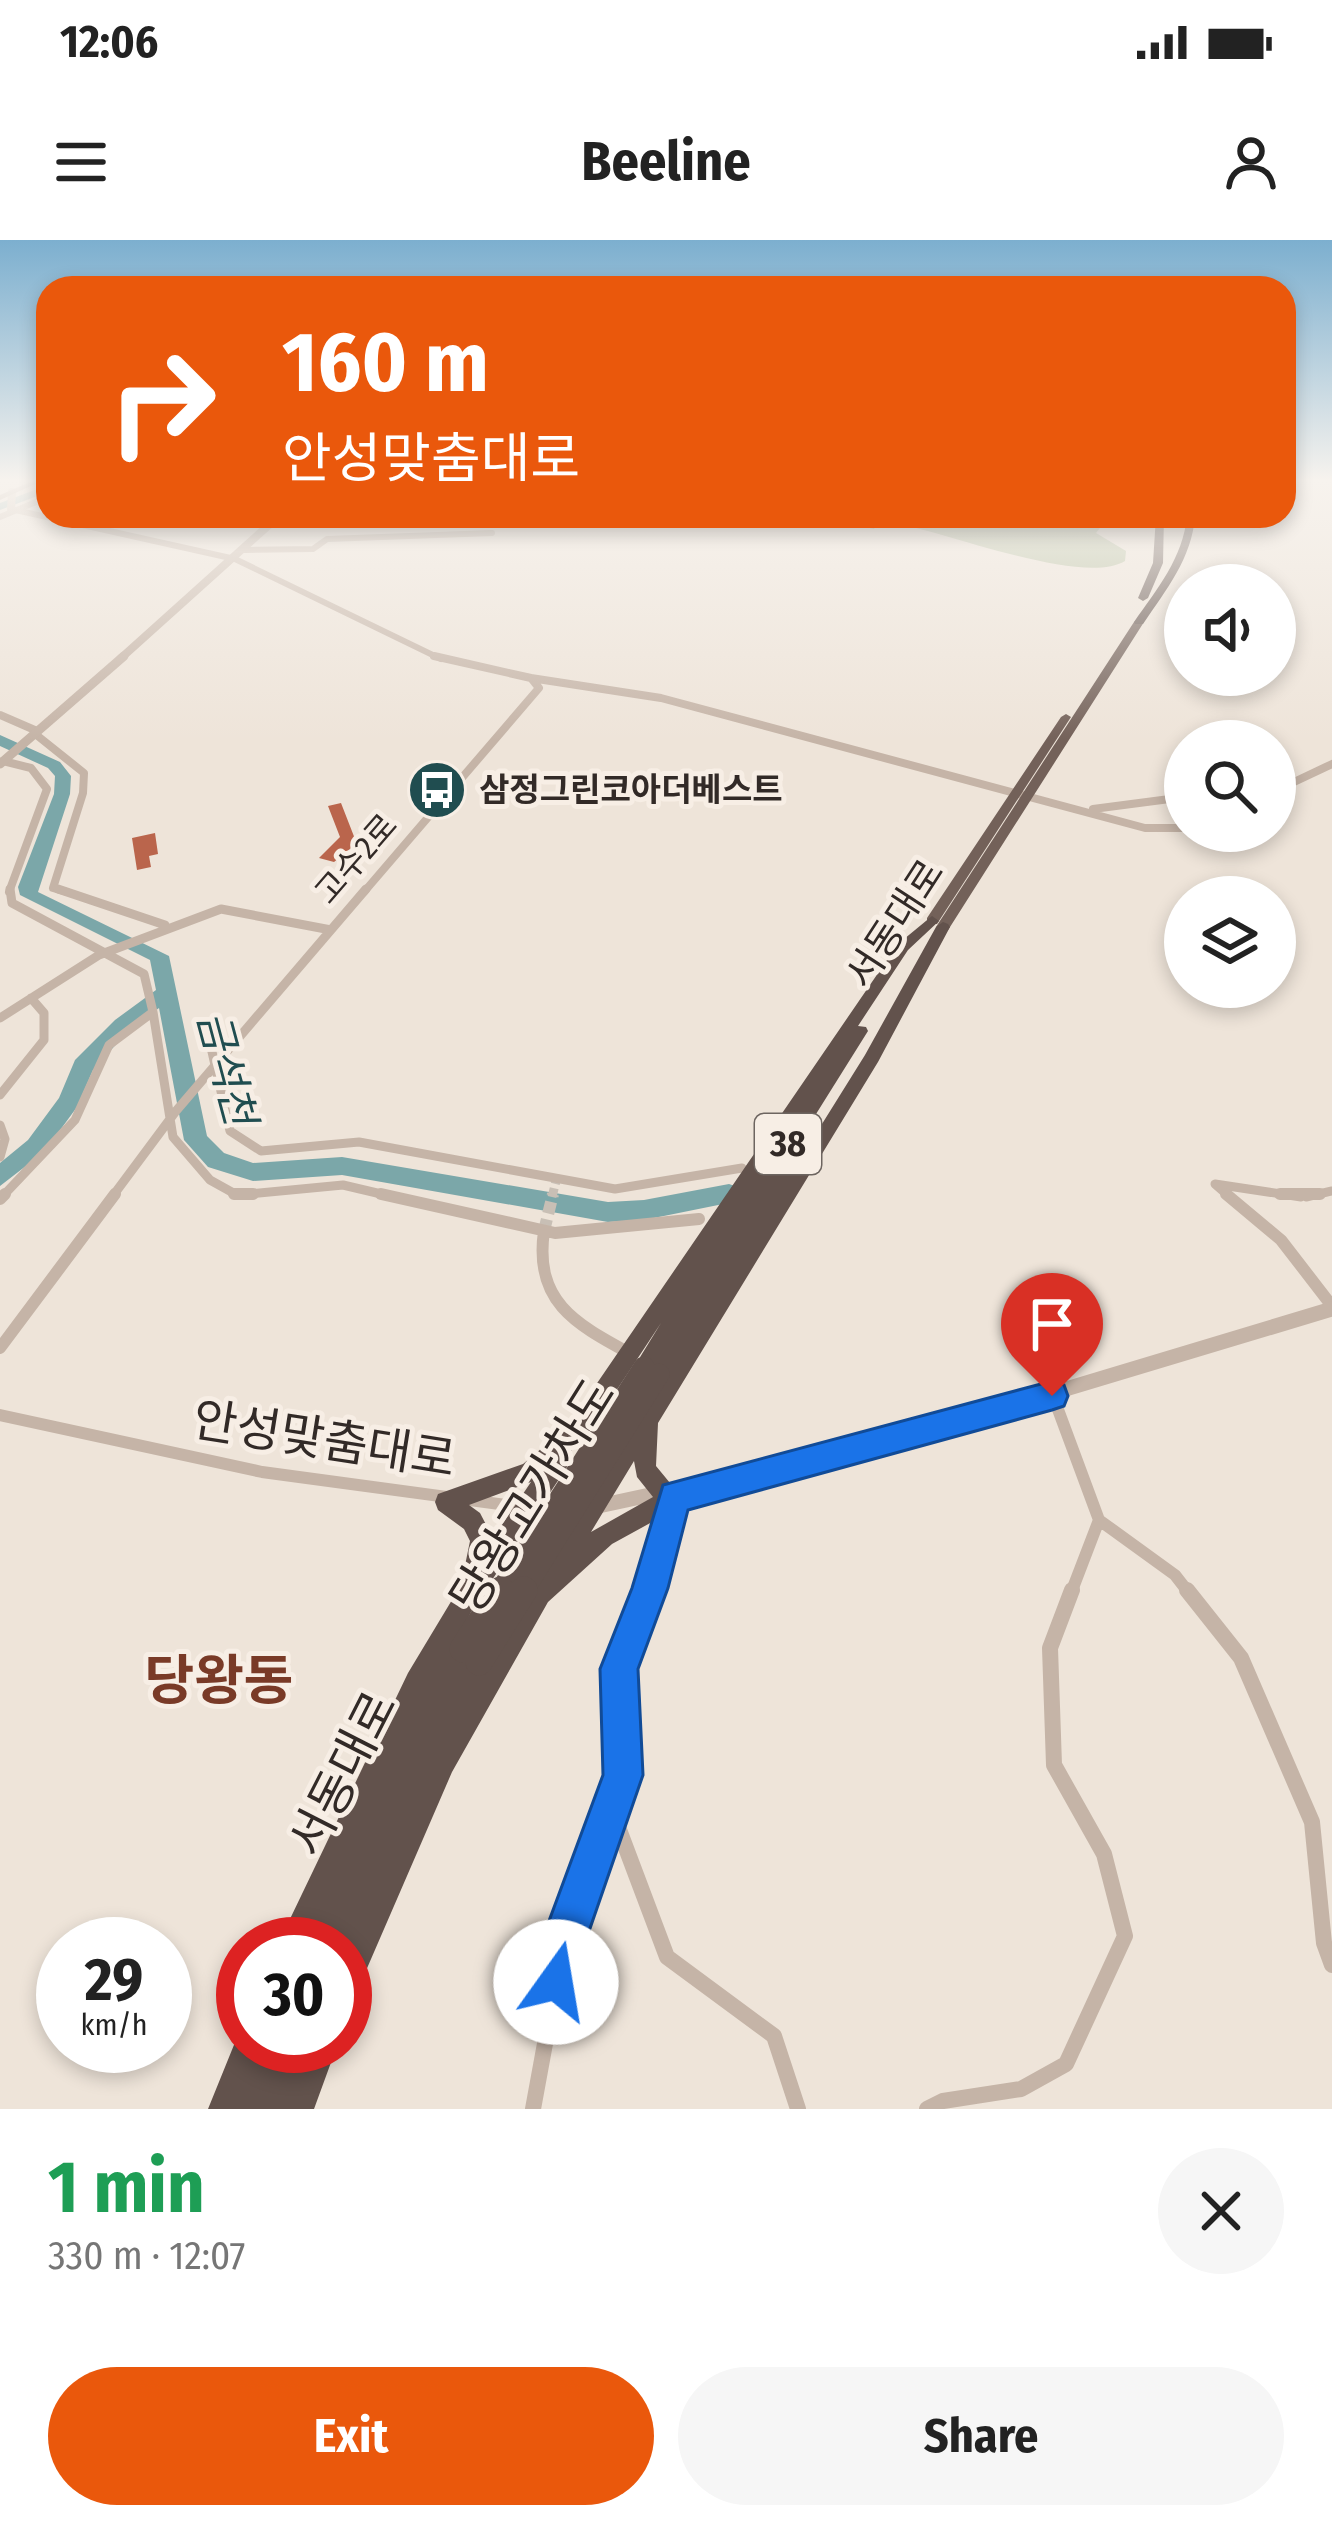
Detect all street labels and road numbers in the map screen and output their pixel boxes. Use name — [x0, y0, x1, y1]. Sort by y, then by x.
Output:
street label: 고수2로 — [306, 806, 406, 912]
street label: 서동대로 — [837, 851, 953, 997]
road number: 38 — [755, 1114, 821, 1174]
street label: 당왕고가차도 — [438, 1368, 628, 1624]
street label: 안성맞춤대로 — [189, 1391, 459, 1489]
street label: 서동대로 — [277, 1682, 409, 1866]

